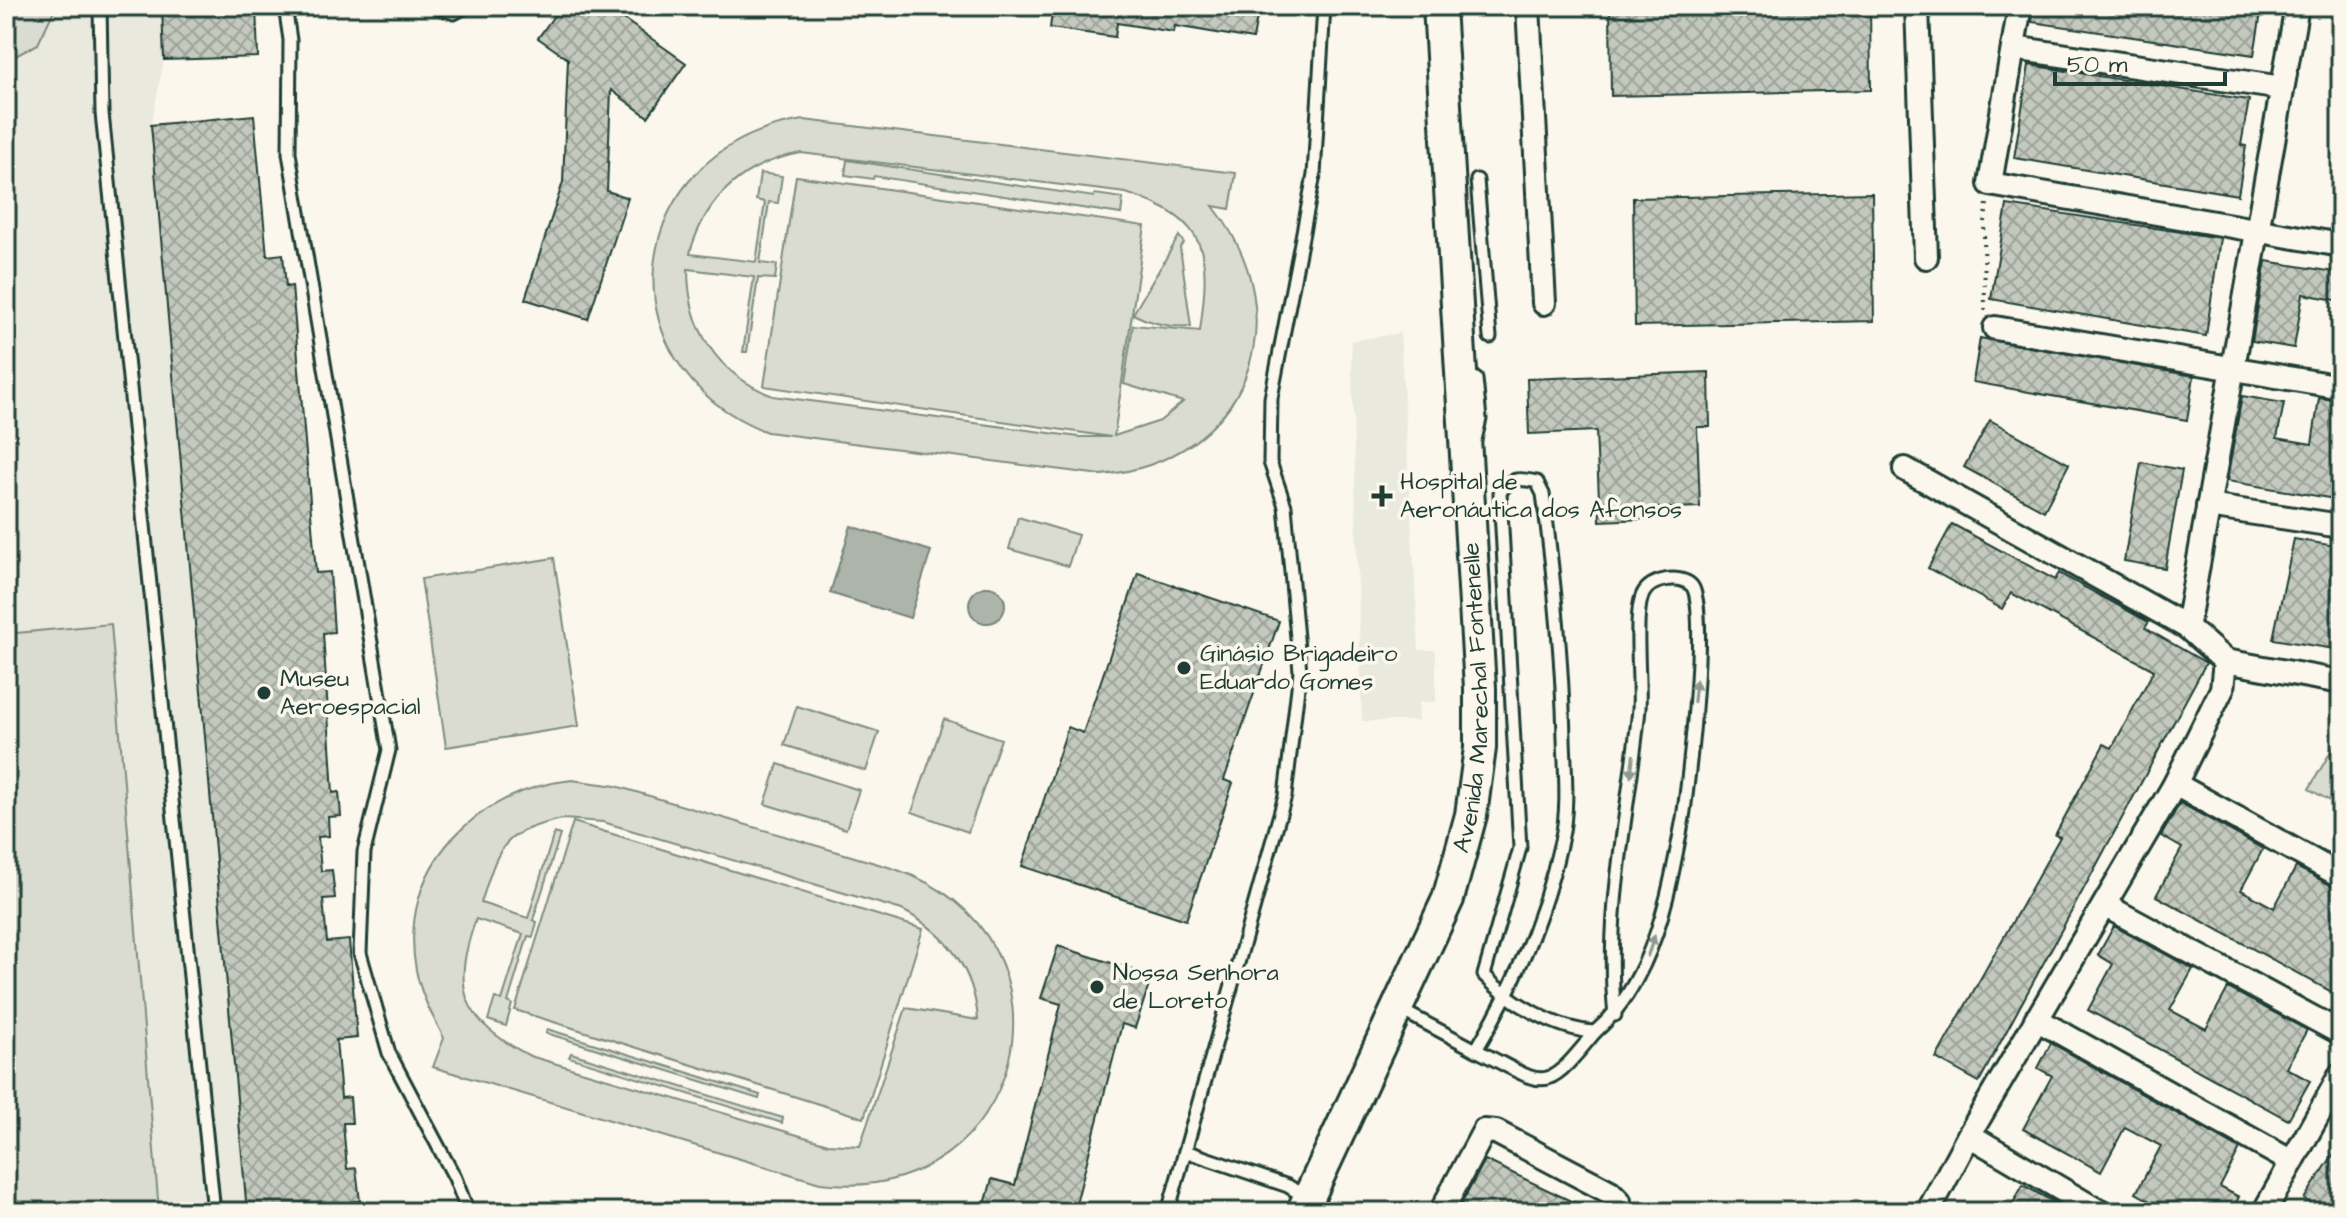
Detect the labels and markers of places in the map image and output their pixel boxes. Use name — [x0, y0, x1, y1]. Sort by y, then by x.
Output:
place label: Hospital de Aeronáutica dos Afonsos — [1400, 465, 1682, 527]
marker: Hospital de Aeronáutica dos Afonsos — [1371, 485, 1393, 507]
place label: Ginásio Brigadeiro Eduardo Gomes — [1200, 637, 1398, 699]
marker: Ginásio Brigadeiro Eduardo Gomes — [1175, 659, 1193, 677]
place label: Museu Aeroespacial — [280, 662, 421, 724]
marker: Museu Aeroespacial — [255, 684, 273, 702]
place label: Nossa Senhora de Loreto — [1113, 956, 1279, 1018]
marker: Nossa Senhora de Loreto — [1088, 978, 1106, 996]

